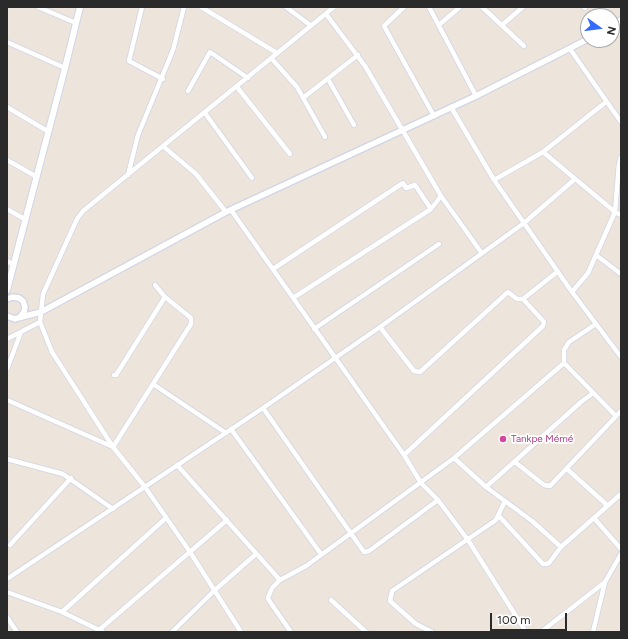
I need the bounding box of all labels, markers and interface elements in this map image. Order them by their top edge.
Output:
north arrow [580,8,620,48]
text: N [604,25,618,36]
place label: Tankpe Mémé [511,433,573,445]
marker: Tankpe Mémé [498,434,508,444]
scale bar [492,605,569,631]
text: 100 m [497,613,531,627]

